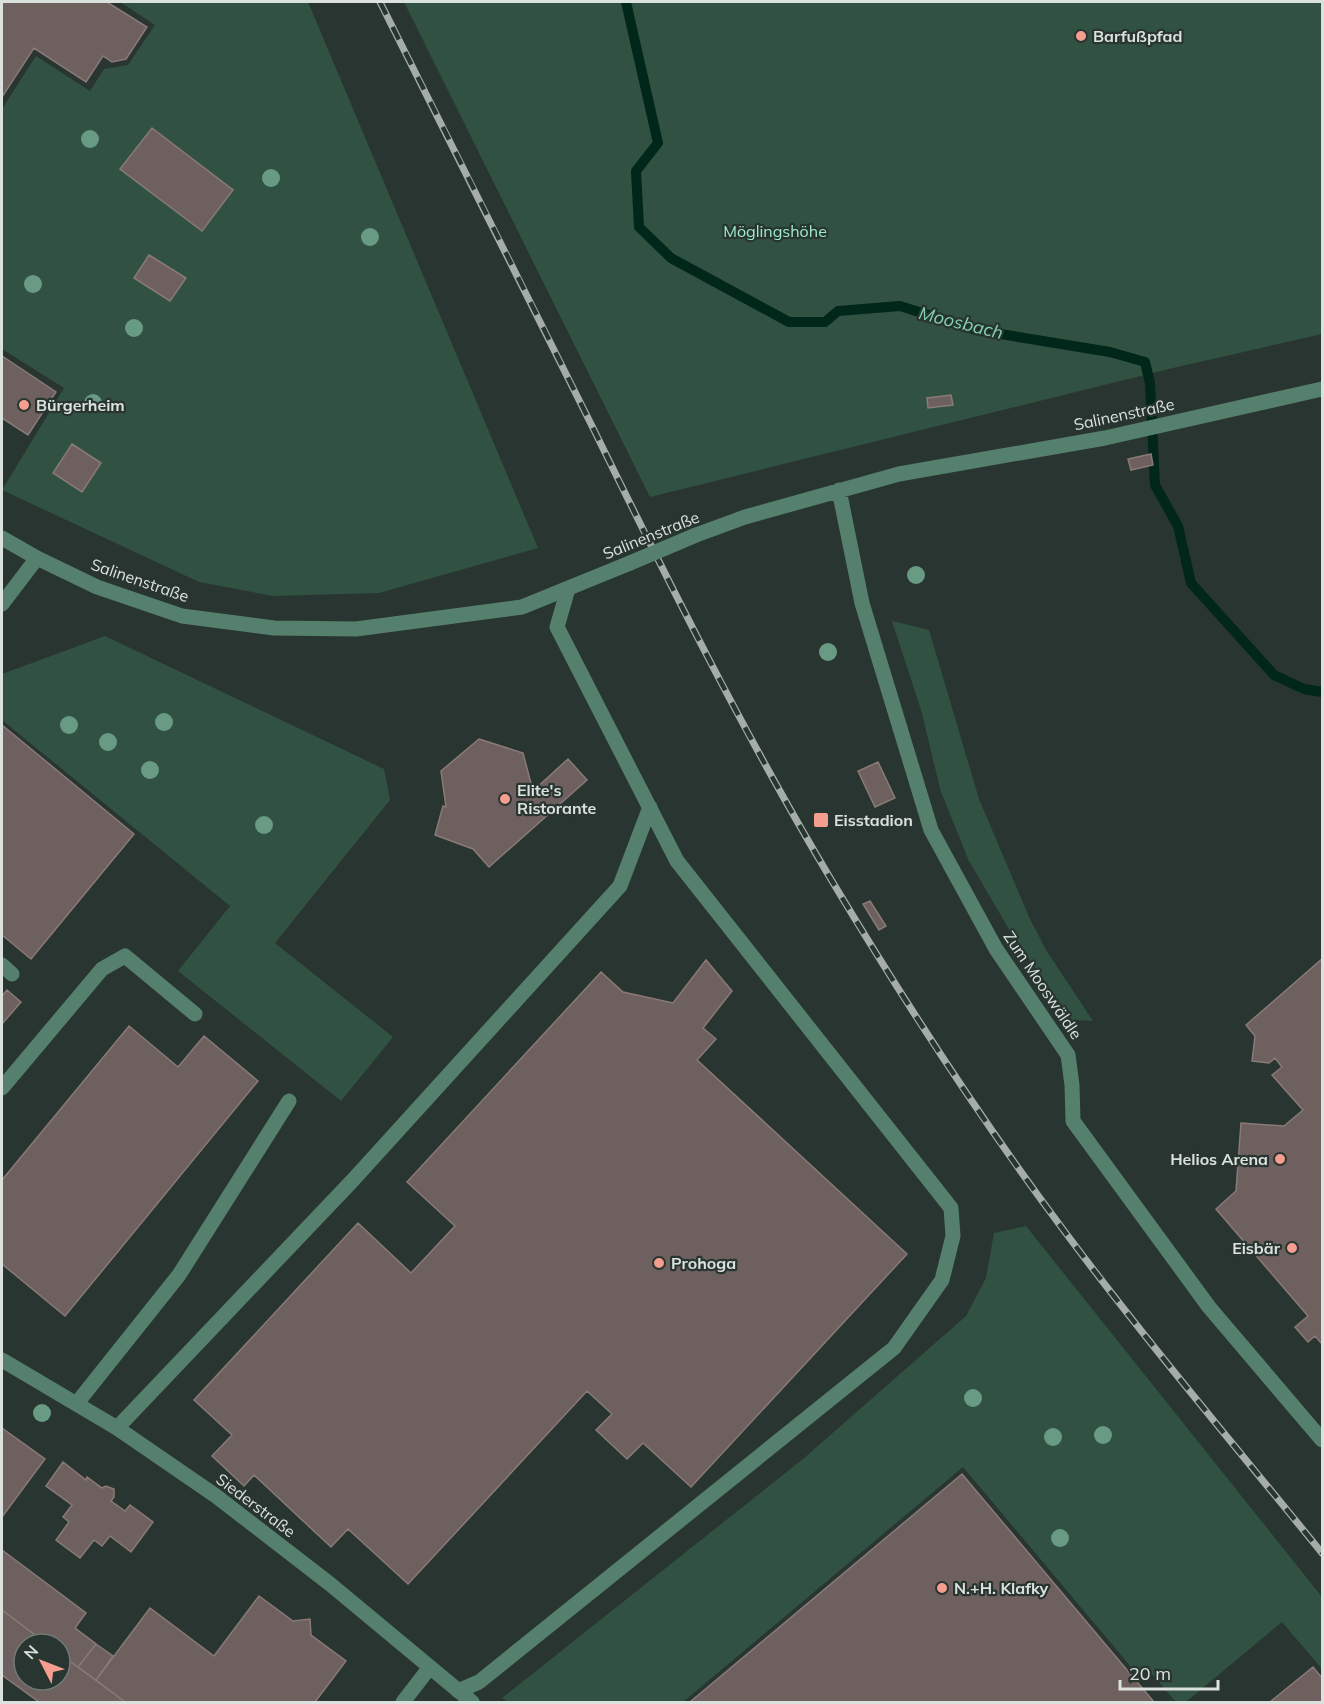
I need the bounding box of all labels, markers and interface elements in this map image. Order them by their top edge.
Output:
place label: Barfußpfad [1093,26,1182,46]
marker: Barfußpfad [1074,29,1088,43]
park label: Möglingshöhe [723,221,827,241]
water label: Moosbach [917,301,1006,344]
street label: Salinenstraße [1072,394,1176,434]
place label: Bürgerheim [36,395,125,415]
marker: Bürgerheim [17,398,31,412]
street label: Salinenstraße [600,507,702,563]
street label: Salinenstraße [88,554,192,606]
place label: Elite's Ristorante [517,780,597,818]
marker: Elite's Ristorante [498,792,512,806]
place label: Eisstadion [834,810,913,830]
marker: Eisstadion [812,811,830,829]
street label: Zum Mooswäldle [999,927,1087,1043]
place label: Helios Arena [1170,1149,1268,1169]
marker: Helios Arena [1273,1152,1287,1166]
place label: Eisbär [1232,1238,1281,1258]
marker: Eisbär [1285,1241,1299,1255]
place label: Prohoga [671,1253,736,1273]
marker: Prohoga [652,1256,666,1270]
street label: Siederstraße [212,1469,300,1541]
place label: N.+H. Klafky [954,1578,1049,1598]
marker: N.+H. Klafky [935,1581,949,1595]
north arrow [12,1632,72,1692]
text: N [19,1641,42,1663]
scale bar [1120,1653,1218,1691]
text: 20 m [1129,1662,1171,1685]

